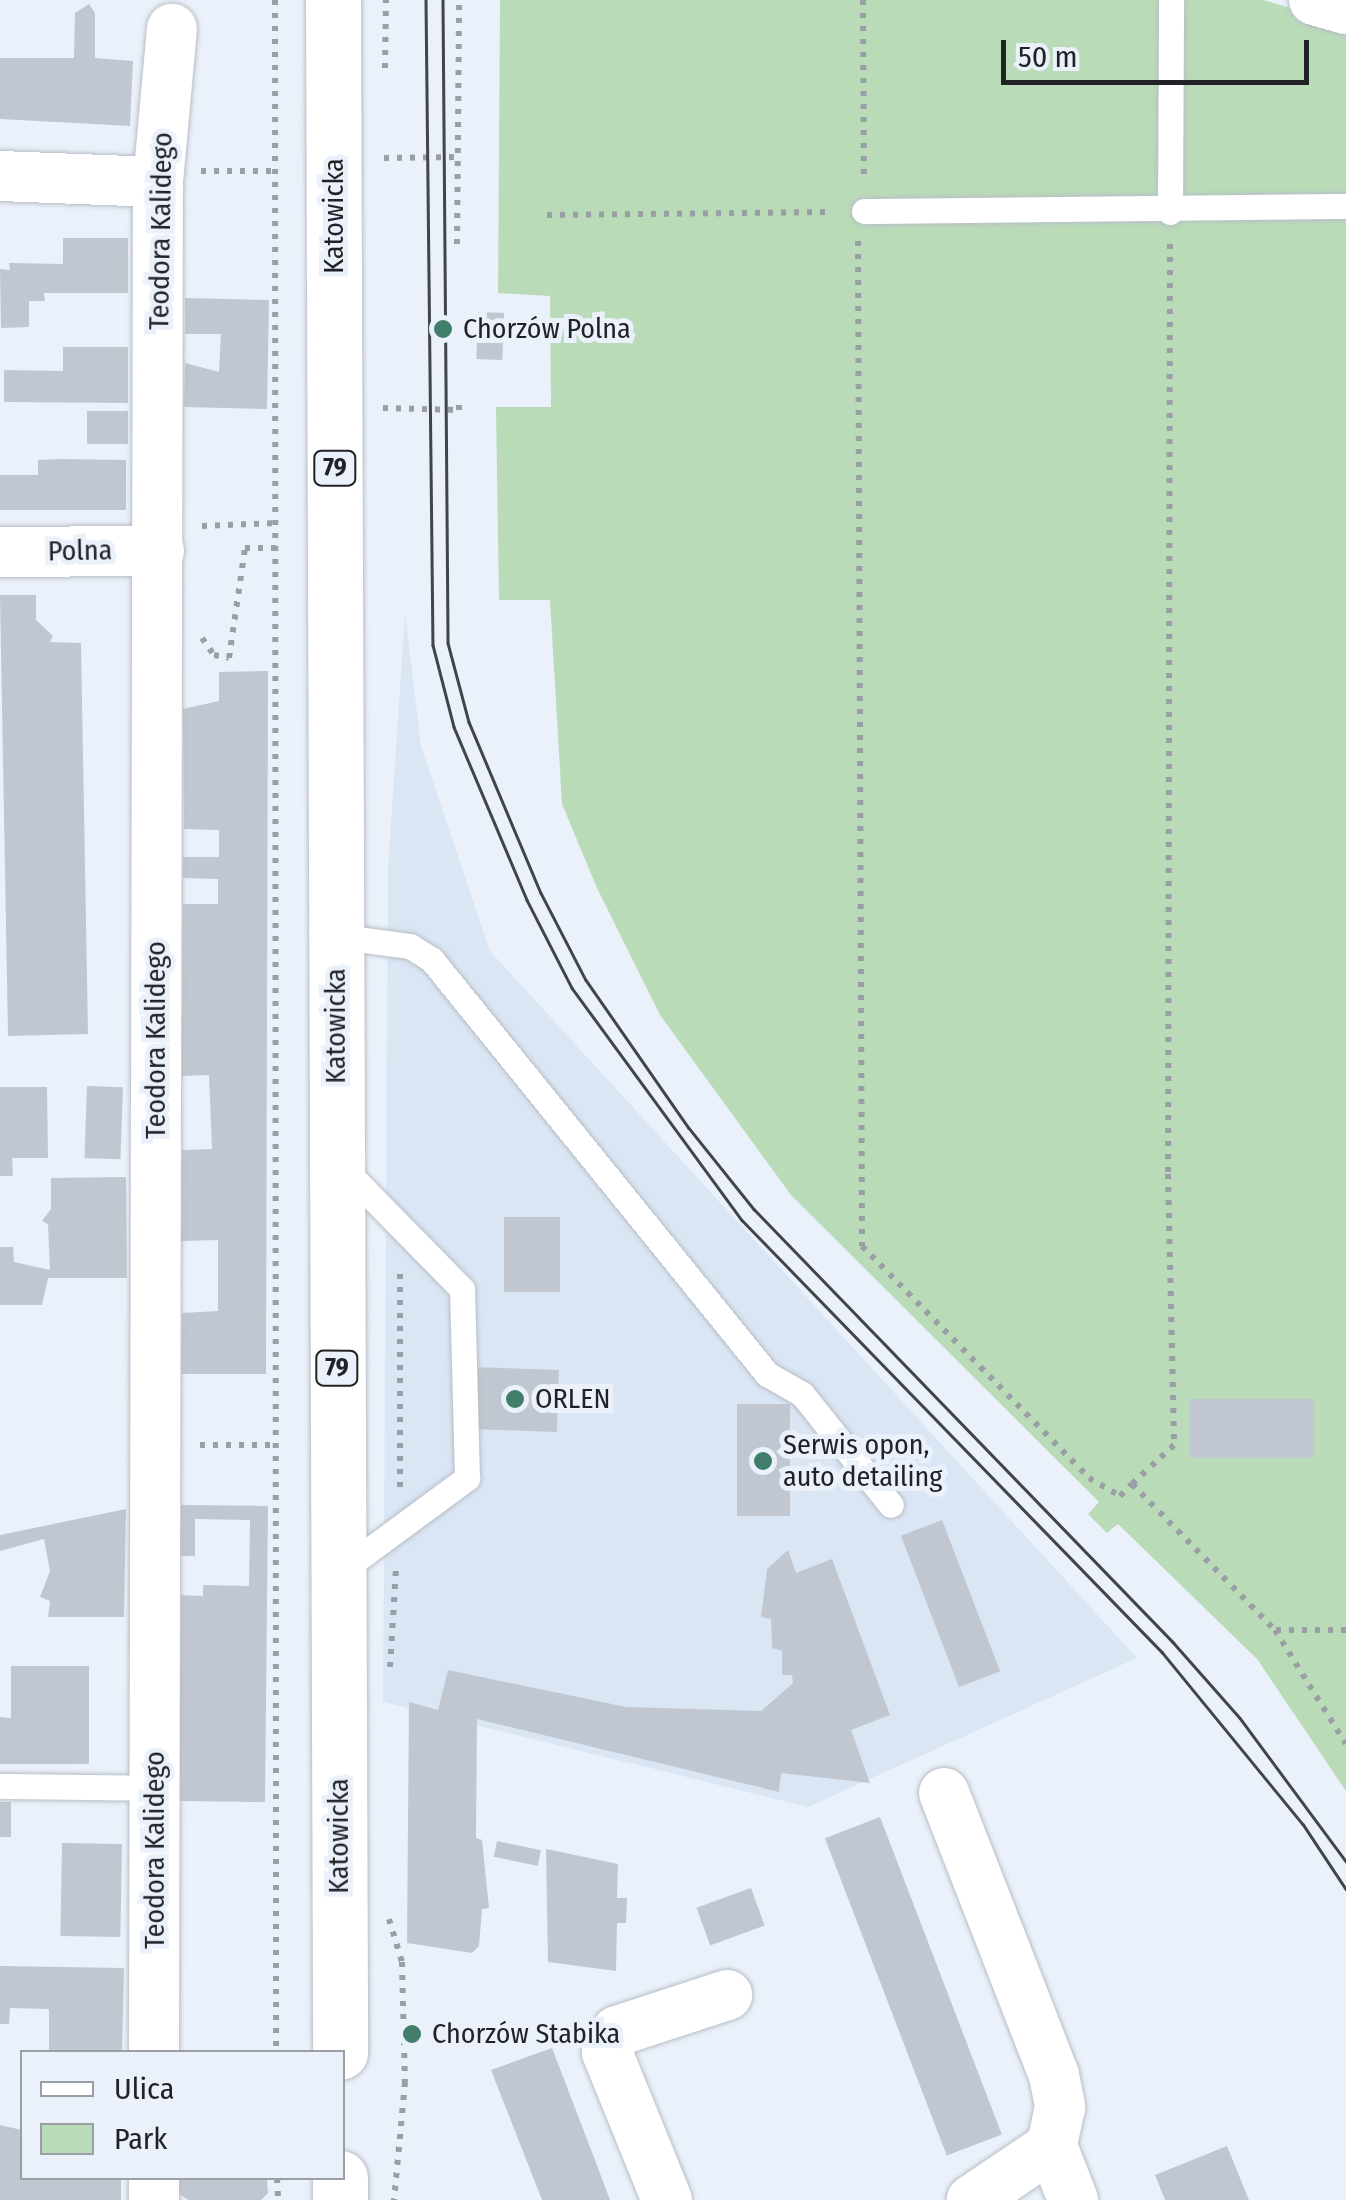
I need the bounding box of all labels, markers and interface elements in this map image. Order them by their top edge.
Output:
scale bar [1006,20,1314,82]
text: 50 m [1018,39,1078,75]
street label: Teodora Kalidego [142,132,180,330]
street label: Katowicka [317,158,351,274]
place label: Chorzów Polna [463,312,631,346]
marker: Chorzów Polna [432,318,454,340]
road number: 79 [312,448,358,488]
street label: Polna [48,534,112,568]
street label: Teodora Kalidego [139,941,173,1139]
street label: Katowicka [319,968,353,1084]
road number: 79 [314,1348,360,1388]
place label: ORLEN [535,1382,610,1416]
marker: ORLEN [504,1388,526,1410]
place label: Serwis opon, auto detailing [783,1428,942,1494]
marker: Serwis opon, auto detailing [752,1450,774,1472]
street label: Teodora Kalidego [138,1751,172,1949]
street label: Katowicka [322,1778,356,1894]
place label: Chorzów Stabika [432,2017,620,2051]
marker: Chorzów Stabika [401,2023,423,2045]
legend [20,2050,345,2180]
text: Ulica [114,2071,174,2107]
text: Park [114,2121,167,2157]

